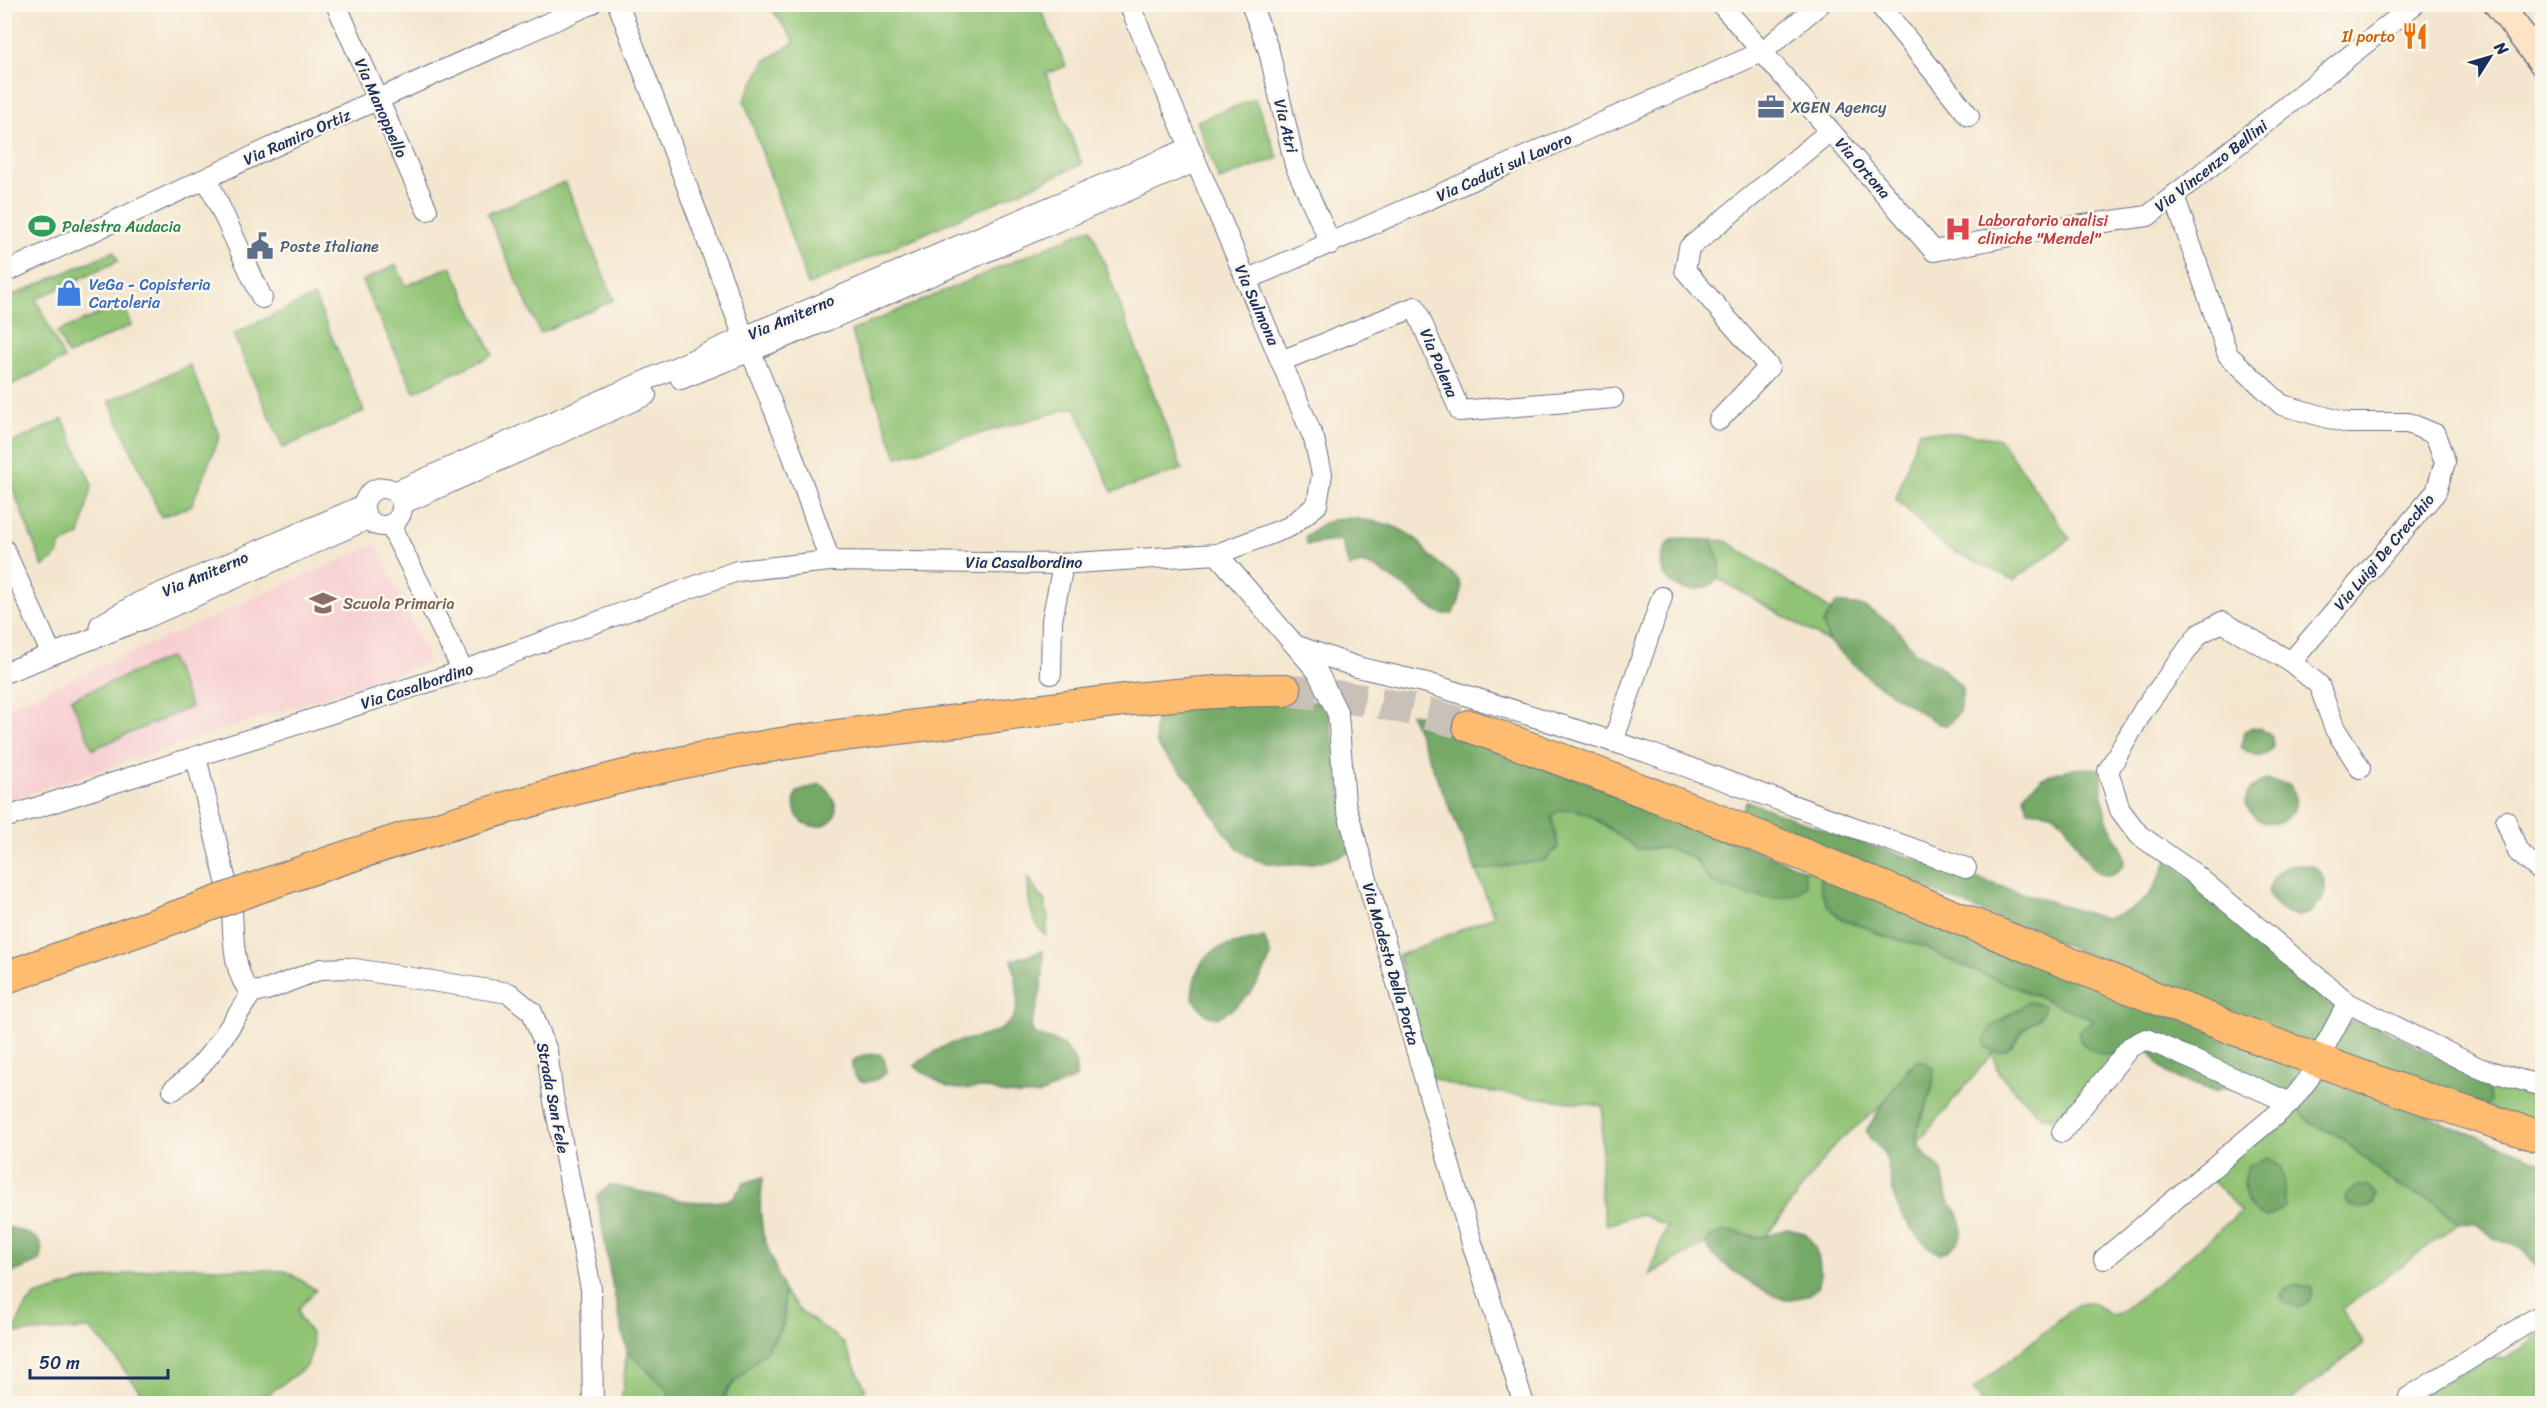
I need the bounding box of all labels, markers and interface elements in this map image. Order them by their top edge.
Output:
restaurant icon: Il porto [2400,21,2430,51]
place label: Il porto [2341,22,2395,51]
north arrow [2460,27,2520,87]
text: N [2486,34,2517,62]
street label: Via Manoppello [346,53,416,163]
office icon: XGEN Agency [1756,92,1786,122]
place label: XGEN Agency [1790,93,1887,122]
street label: Via Atri [1265,96,1307,157]
street label: Via Ramiro Ortiz [238,100,356,174]
street label: Via Vincenzo Bellini [2148,112,2275,220]
street label: Via Caduti sul Lavoro [1431,124,1577,210]
street label: Via Ortona [1828,130,1898,206]
place label: Laboratorio analisi cliniche "Mendel" [1978,206,2109,253]
sports icon: Palestra Audacia [27,211,57,241]
place label: Palestra Audacia [62,212,181,241]
hospital icon: Laboratorio analisi cliniche "Mendel" [1943,214,1973,244]
public building icon: Poste Italiane [245,231,275,261]
place label: Poste Italiane [280,232,379,261]
street label: Via Sulmona [1226,260,1288,351]
place label: VeGa - Copisteria Cartoleria [89,270,211,317]
shop icon: VeGa - Copisteria Cartoleria [54,278,84,308]
street label: Via Amiterno [743,286,839,348]
street label: Via Palena [1411,324,1467,403]
street label: Via Luigi De Crecchio [2326,487,2442,617]
street label: Via Amiterno [157,543,253,605]
street label: Via Casalbordino [966,548,1082,577]
school or university icon: Scuola Primaria [308,588,338,618]
place label: Scuola Primaria [343,589,455,618]
street label: Via Casalbordino [357,654,477,718]
street label: Via Modesto Della Porta [1354,879,1428,1049]
street label: Strada San Fele [528,1040,578,1156]
scale bar [30,1342,168,1380]
text: 50 m [39,1347,80,1379]

